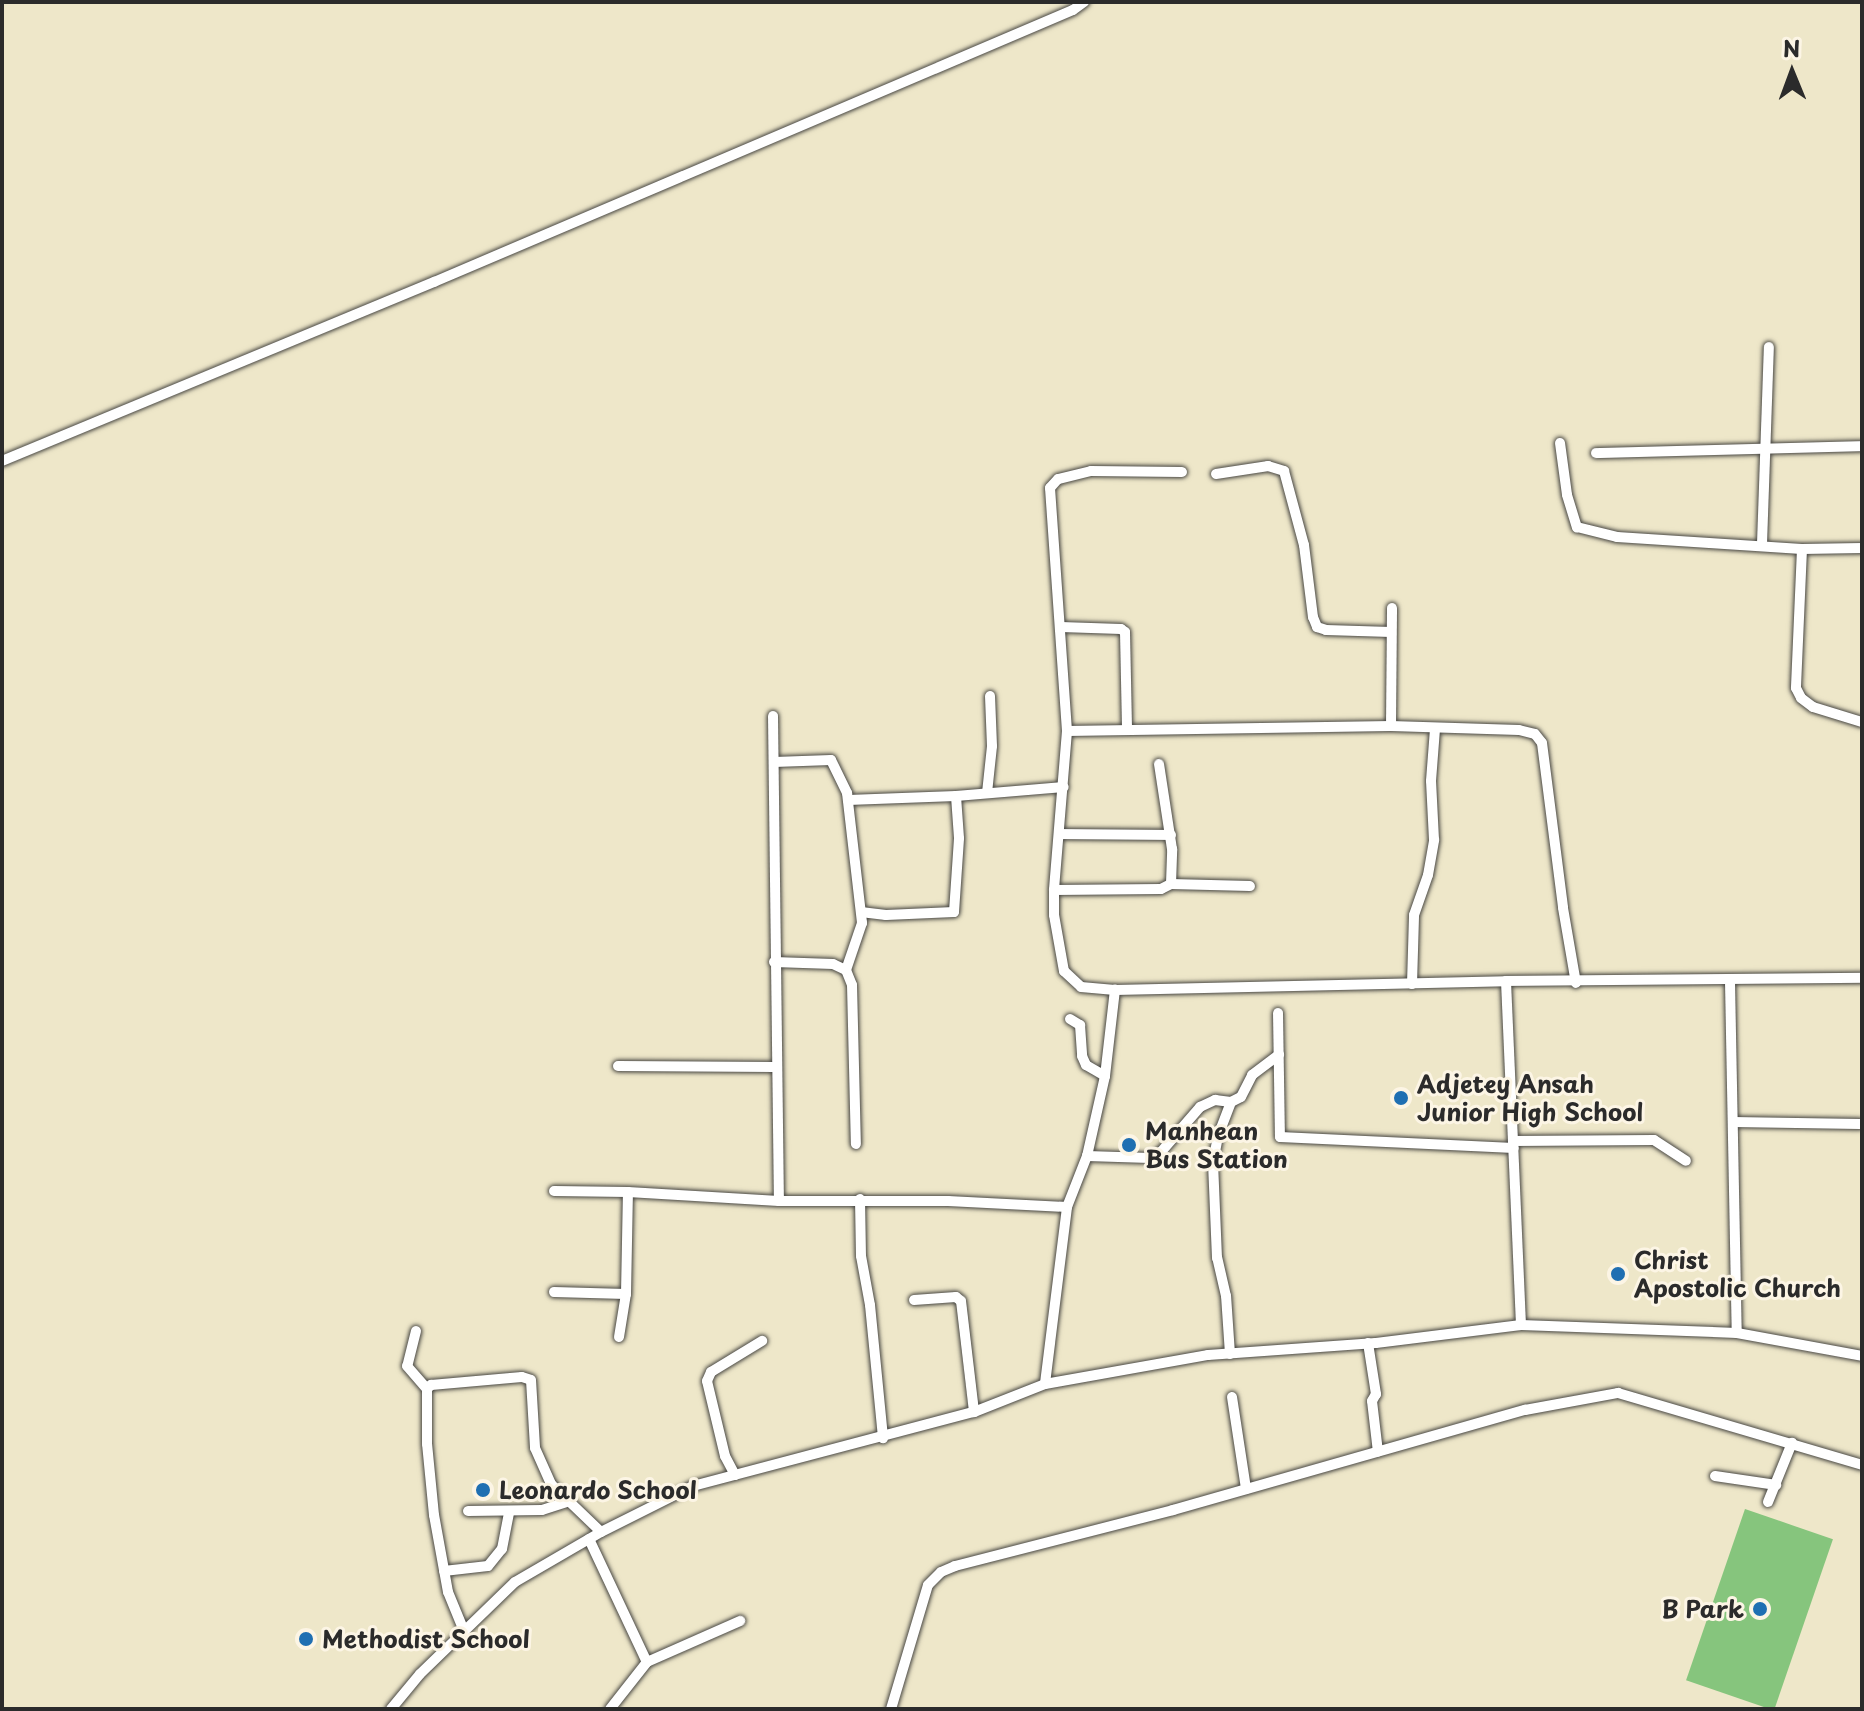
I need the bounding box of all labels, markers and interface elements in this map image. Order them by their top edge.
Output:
text: N [1783,31,1801,64]
north arrow [1752,32,1832,112]
place label: Adjetey Ansah Junior High School [1417,1070,1646,1126]
marker: Adjetey Ansah Junior High School [1392,1089,1410,1107]
place label: Manhean Bus Station [1145,1117,1286,1173]
marker: Manhean Bus Station [1120,1136,1138,1154]
place label: Christ Apostolic Church [1634,1246,1842,1302]
marker: Christ Apostolic Church [1609,1265,1627,1283]
place label: Leonardo School [499,1476,698,1504]
marker: Leonardo School [474,1481,492,1499]
place label: B Park [1661,1595,1744,1623]
marker: B Park [1751,1600,1769,1618]
place label: Methodist School [322,1625,531,1653]
marker: Methodist School [297,1630,315,1648]

